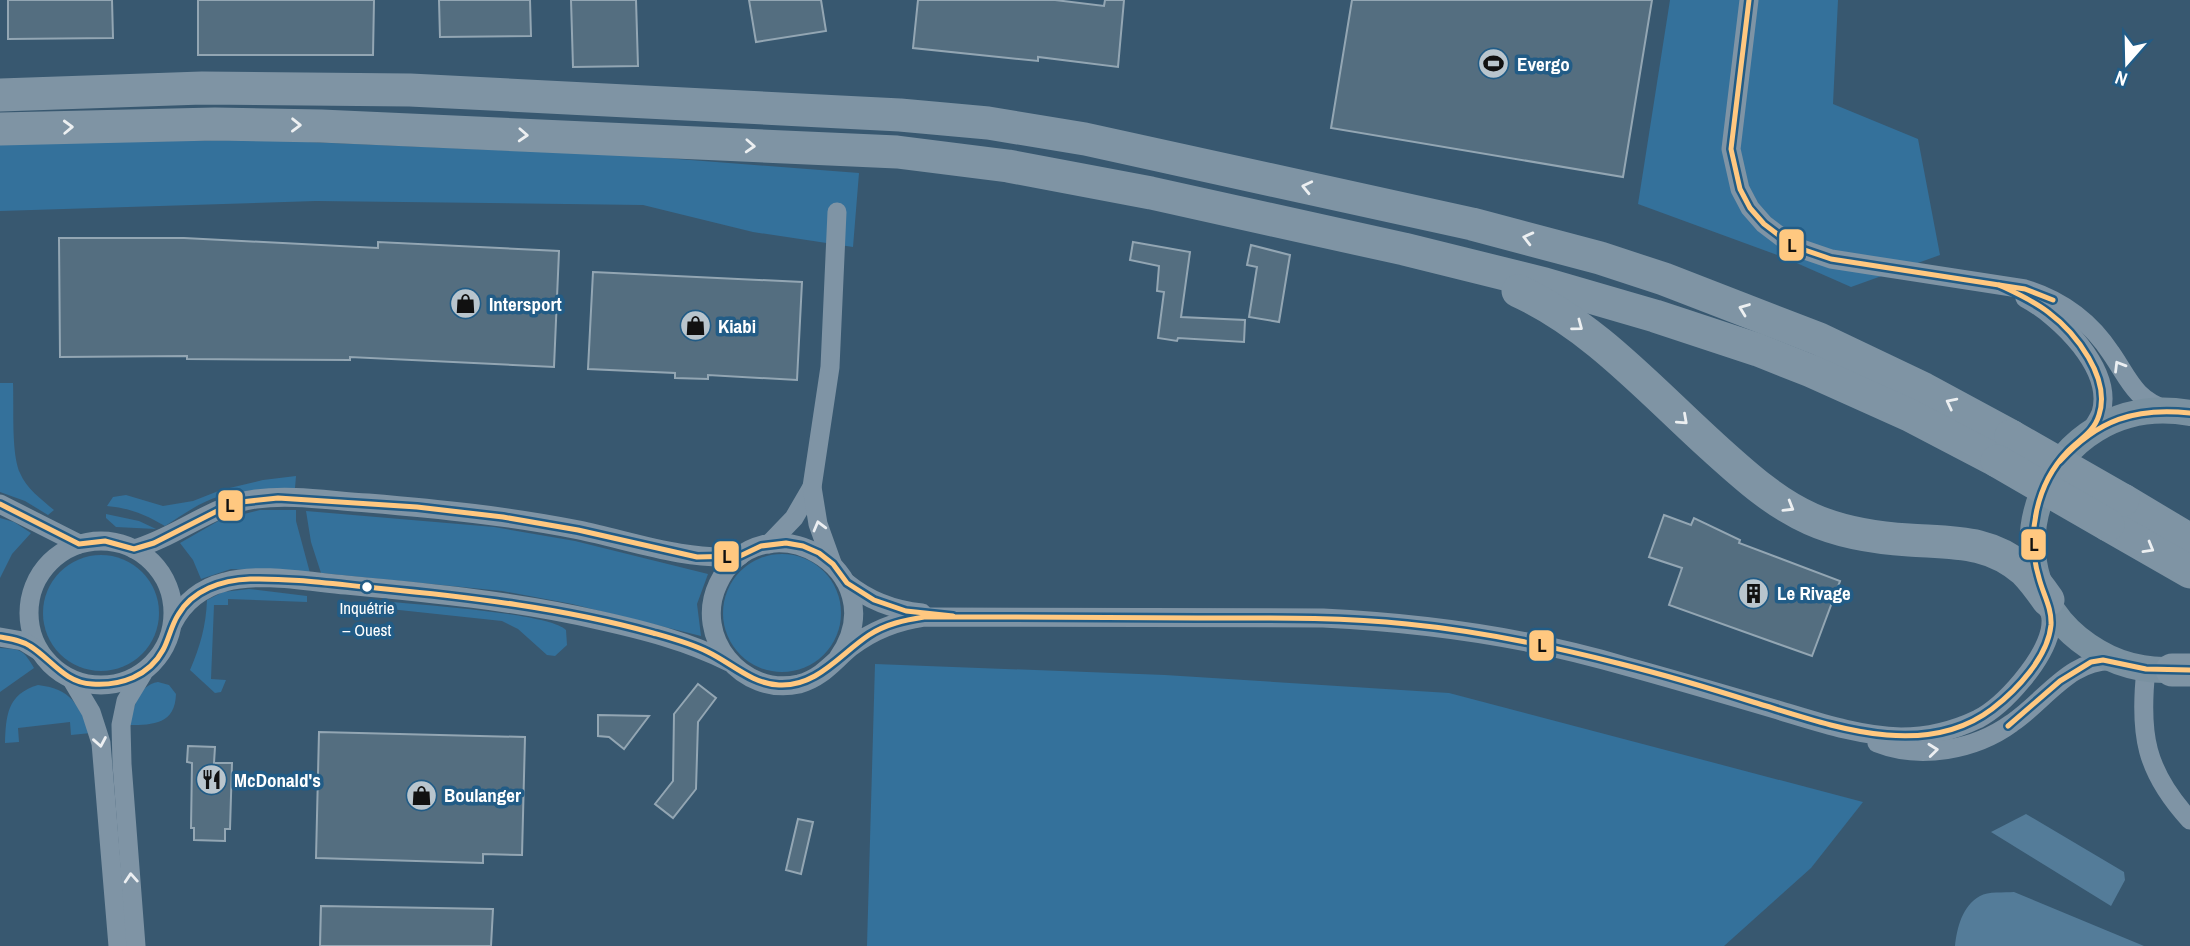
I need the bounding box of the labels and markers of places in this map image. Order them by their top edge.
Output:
sports icon: Evergo [1477,47,1511,81]
place label: Evergo [1517,51,1570,77]
shop icon: Intersport [449,287,483,321]
place label: Intersport [489,291,562,317]
shop icon: Kiabi [678,309,712,343]
place label: Kiabi [718,313,756,339]
building icon: Le Rivage [1737,576,1771,610]
marker: Inquétrie – Ouest [360,580,374,594]
place label: Le Rivage [1777,580,1851,606]
place label: Inquétrie – Ouest [339,596,395,641]
restaurant icon: McDonald's [194,763,228,797]
place label: McDonald's [234,767,321,793]
shop icon: Boulanger [404,778,438,812]
place label: Boulanger [444,782,521,808]

